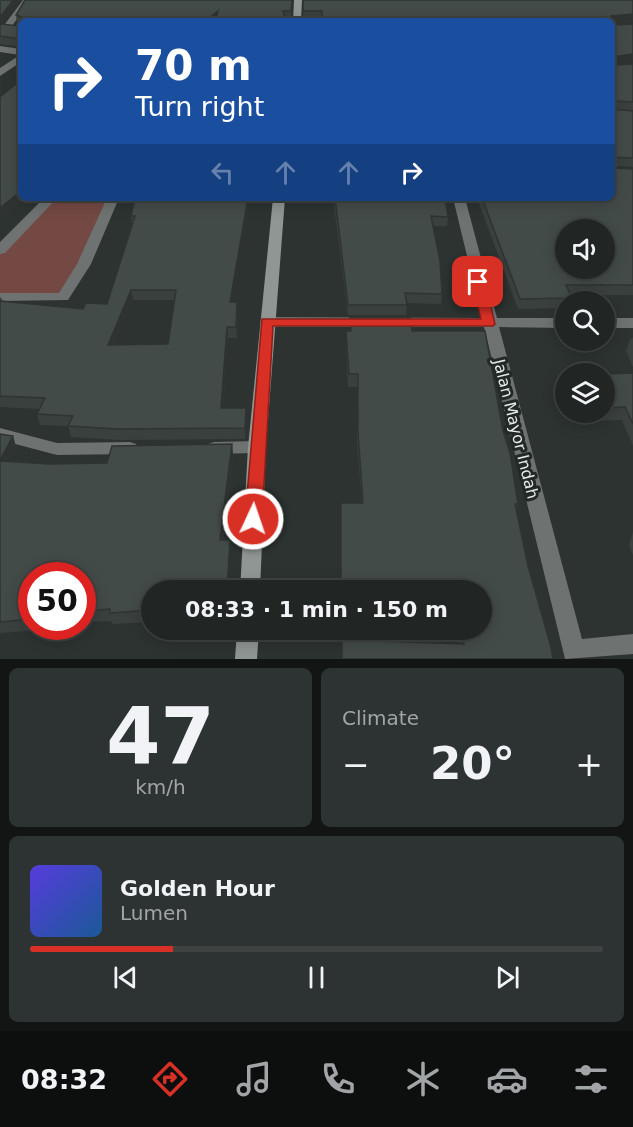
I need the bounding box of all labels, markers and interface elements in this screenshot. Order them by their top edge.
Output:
text: 70 m [135,41,252,90]
icon: right [36,42,114,120]
text: Turn right [135,91,264,122]
icon: left [206,156,239,189]
icon: ahead [269,156,302,189]
icon: ahead [332,156,365,189]
icon: right [395,156,428,189]
map controls [555,219,615,423]
button: sound [555,219,615,279]
pin [452,256,503,307]
icon: arrive [461,265,494,298]
button: search [555,291,615,351]
street label: Jalan Mayor Indah [489,356,543,501]
button: layers [555,363,615,423]
position arrow [221,487,285,551]
speed limit sign: 50 [18,562,96,640]
text: 08:33 · 1 min · 150 m [185,597,448,622]
text: 47 [106,691,215,781]
text: Climate [342,706,419,730]
text: 20° [430,737,515,790]
text: − [342,745,370,784]
text: + [575,745,603,784]
text: km/h [135,775,186,799]
text: Golden Hour [120,876,275,901]
text: Lumen [120,901,188,925]
icon: previous [109,961,142,994]
icon: pause [300,961,333,994]
icon: next [491,961,524,994]
icon: directions [149,1058,191,1100]
icon: music [233,1058,275,1100]
icon: phone [317,1058,359,1100]
icon: climate [402,1058,444,1100]
icon: car [486,1058,528,1100]
icon: filters [570,1058,612,1100]
text: 08:32 [21,1064,107,1095]

